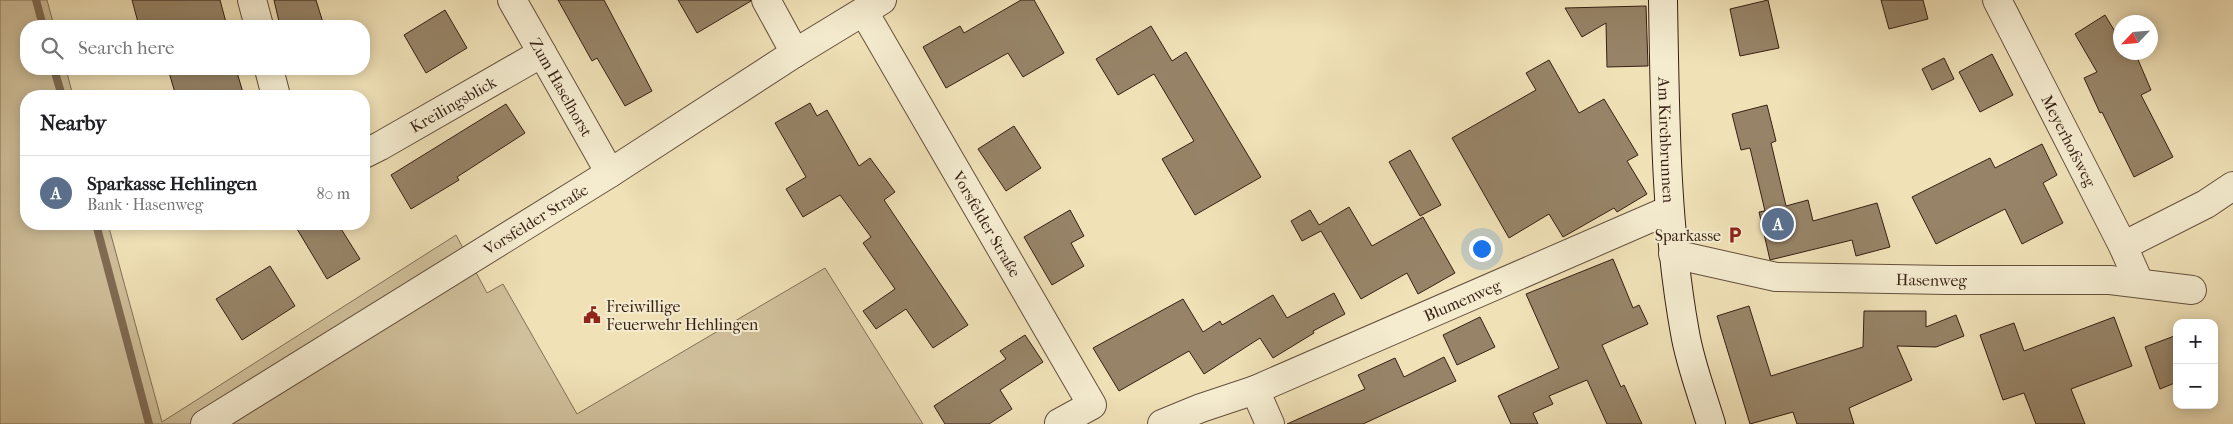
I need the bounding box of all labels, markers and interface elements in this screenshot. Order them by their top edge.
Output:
north arrow [2113,15,2158,60]
search box [20,20,370,75]
icon: search [38,34,66,62]
street label: Zum Haselhorst [525,35,596,140]
text: Search here [78,37,174,59]
street label: Kreilingsblick [407,72,500,137]
street label: Am Kirchbrunnen [1654,76,1678,204]
street label: Meyerhofsweg [2037,92,2100,191]
text: Nearby [40,111,106,135]
street label: Vorsfelder Straße [948,167,1025,281]
text: Sparkasse Hehlingen [87,173,257,195]
street label: Vorsfelder Straße [479,180,592,260]
text: A [51,184,61,203]
text: 80 m [316,184,350,203]
text: Bank · Hasenweg [87,195,203,214]
pin: A [1762,205,1794,243]
parking icon: Sparkasse [1725,225,1745,245]
place label: Sparkasse [1655,226,1721,245]
your location [1469,236,1495,262]
street label: Hasenweg [1896,270,1967,290]
street label: Blumenweg [1421,275,1504,325]
place label: Freiwillige Feuerwehr Hehlingen [606,297,759,334]
public building icon: Freiwillige Feuerwehr Hehlingen [582,305,602,325]
map controls [2173,319,2218,409]
button: + [2173,319,2218,364]
button: − [2173,364,2218,409]

